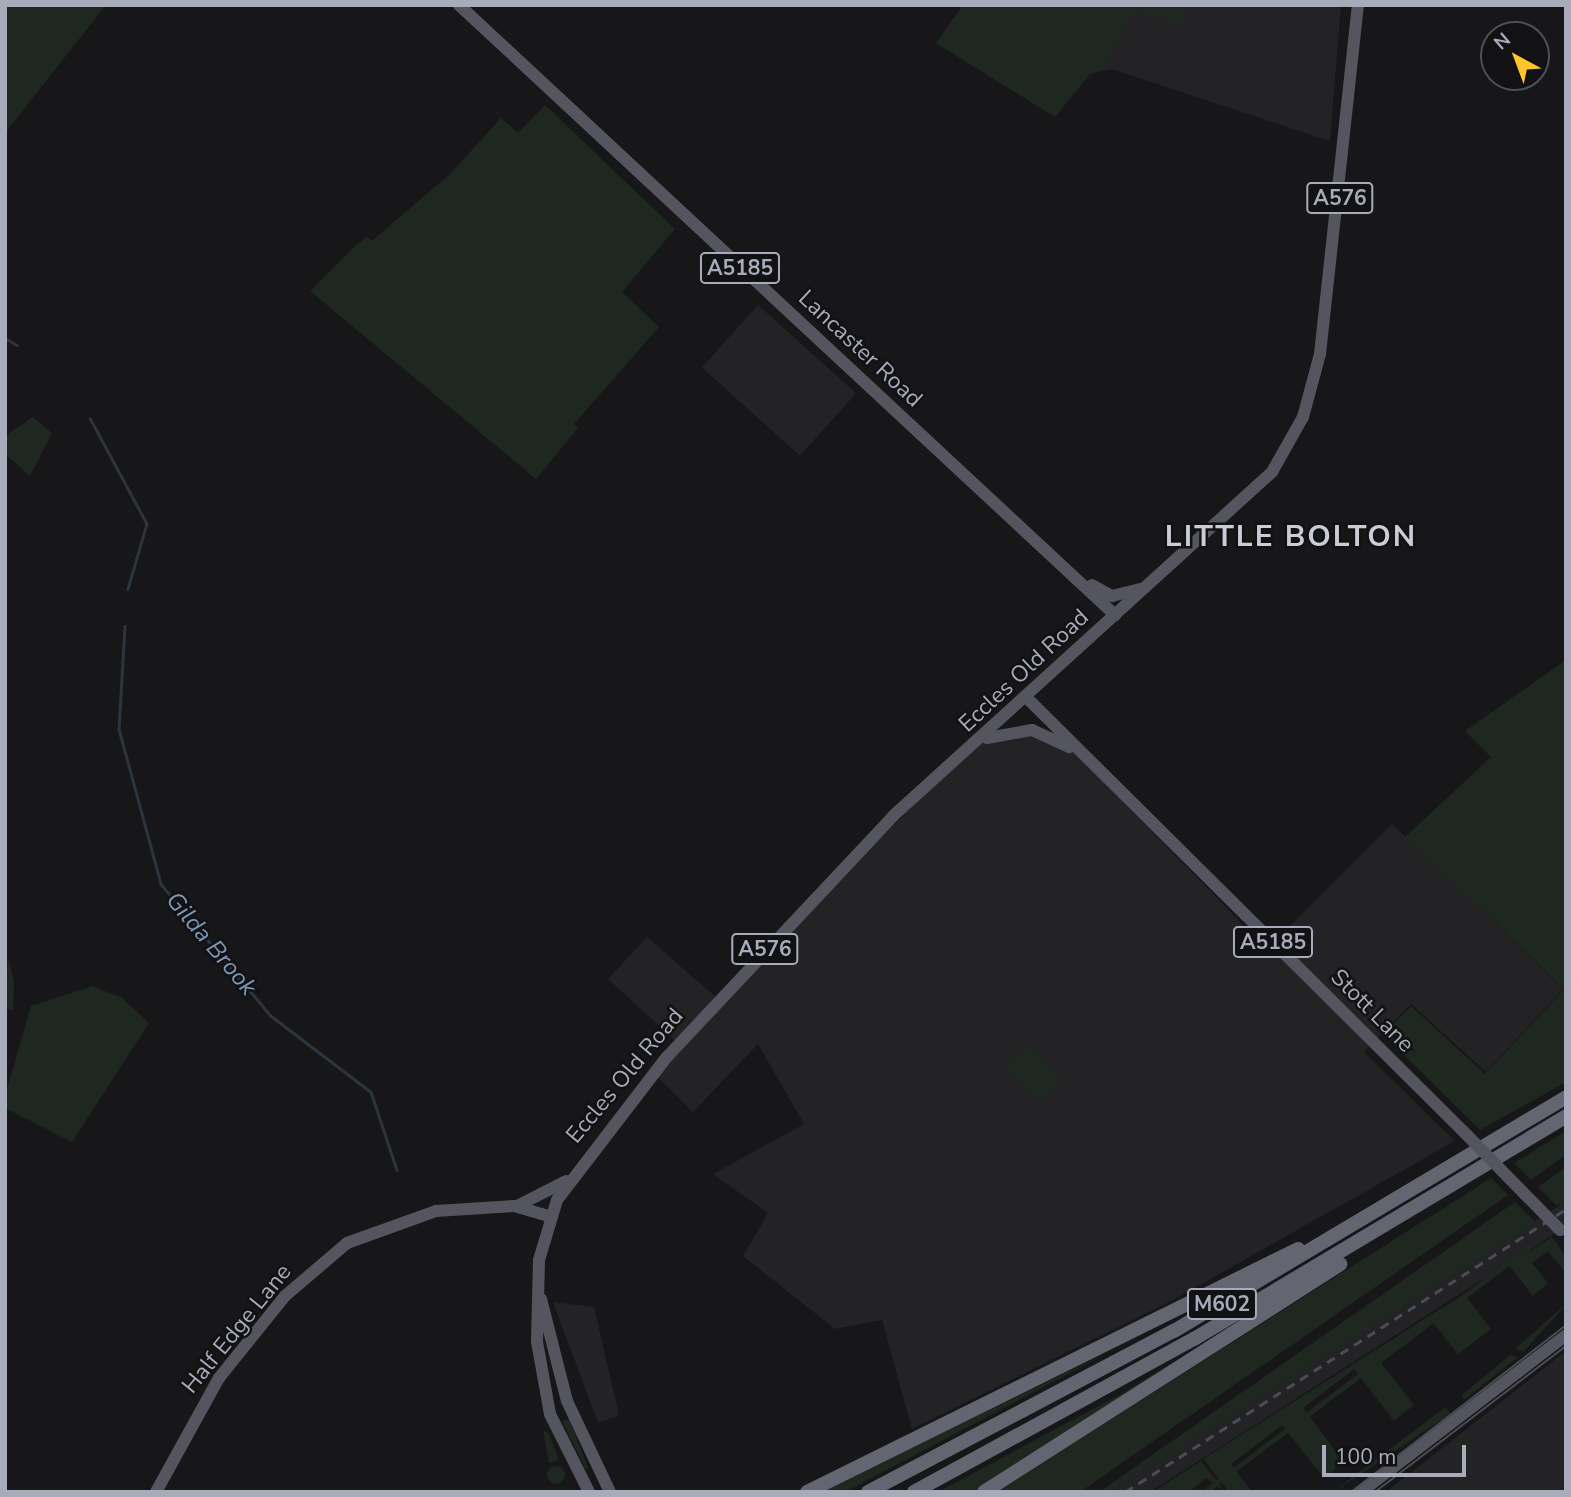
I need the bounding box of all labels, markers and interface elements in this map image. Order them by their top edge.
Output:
north arrow [1480,21,1550,91]
text: N [1489,27,1516,56]
road number: A576 [1305,180,1375,216]
road number: A5185 [700,250,780,286]
street label: Lancaster Road [792,285,928,413]
district label: LITTLE BOLTON [1166,519,1416,555]
street label: Eccles Old Road [953,604,1095,738]
water label: Gilda Brook [159,886,263,1002]
road number: A5185 [1233,925,1313,960]
road number: A576 [730,932,800,967]
street label: Stott Lane [1325,964,1419,1058]
street label: Eccles Old Road [561,1003,689,1149]
street label: Half Edge Lane [176,1259,298,1399]
road number: M602 [1185,1286,1259,1322]
scale bar [1326,1430,1470,1474]
text: 100 m [1335,1443,1396,1471]

